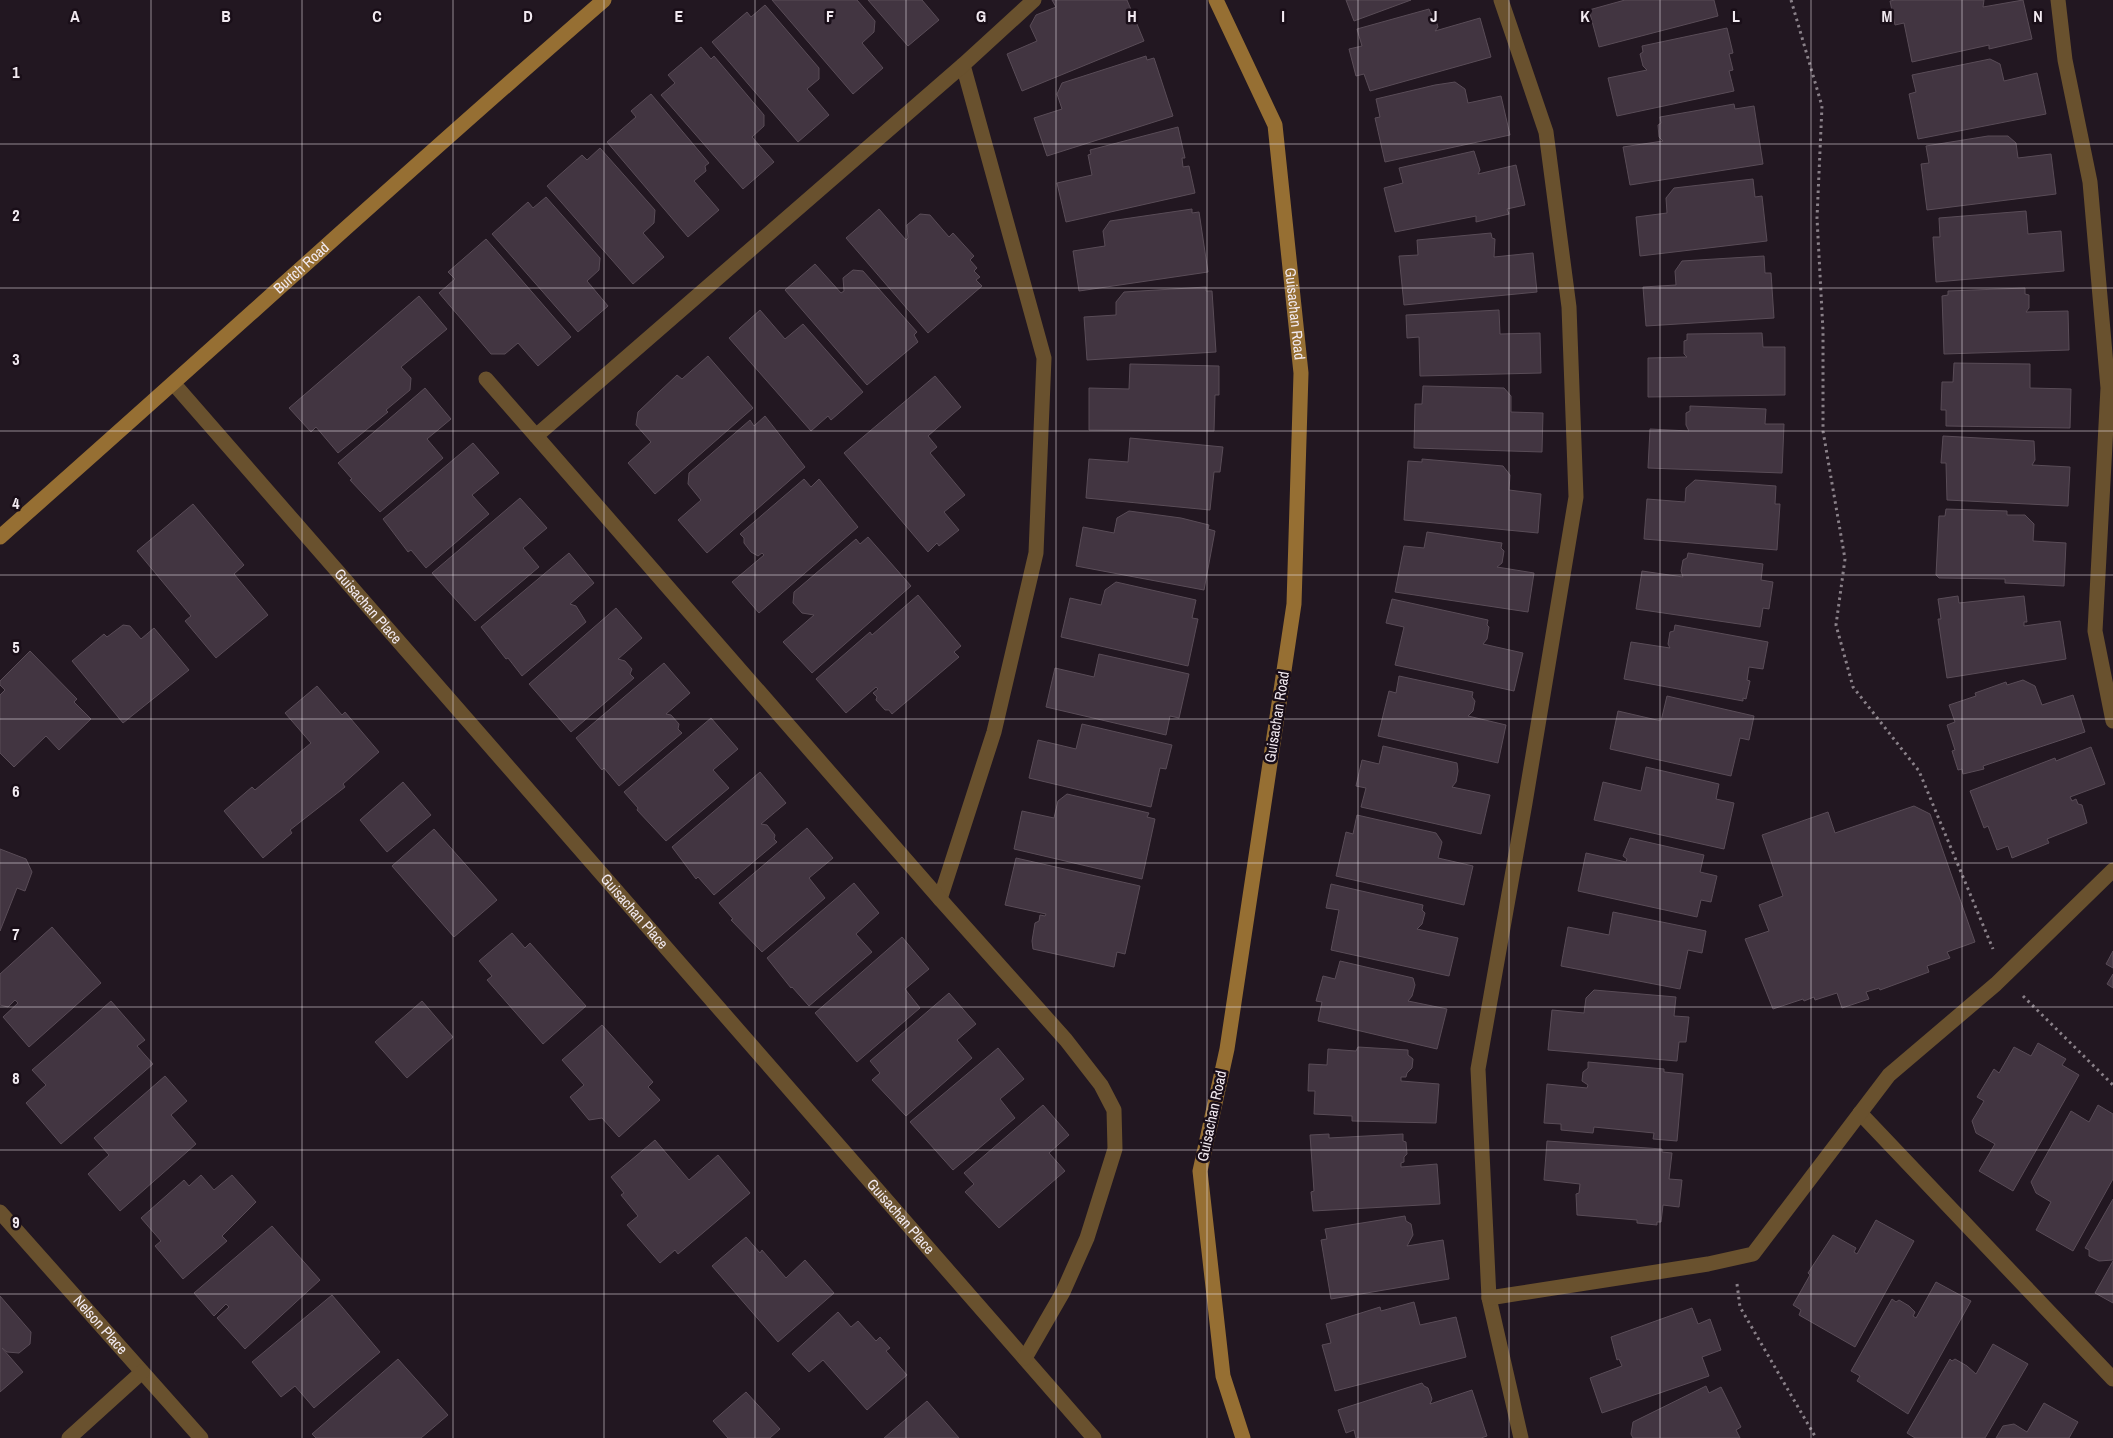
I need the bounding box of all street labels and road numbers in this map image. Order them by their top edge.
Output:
street label: Burtch Road [269,237,334,298]
street label: Guisachan Road [1280,267,1311,361]
street label: Guisachan Place [330,564,407,648]
street label: Guisachan Road [1259,670,1294,764]
street label: Guisachan Place [596,869,674,953]
street label: Guisachan Road [1192,1069,1231,1163]
street label: Guisachan Place [862,1174,940,1258]
street label: Nelson Place [69,1290,133,1359]

